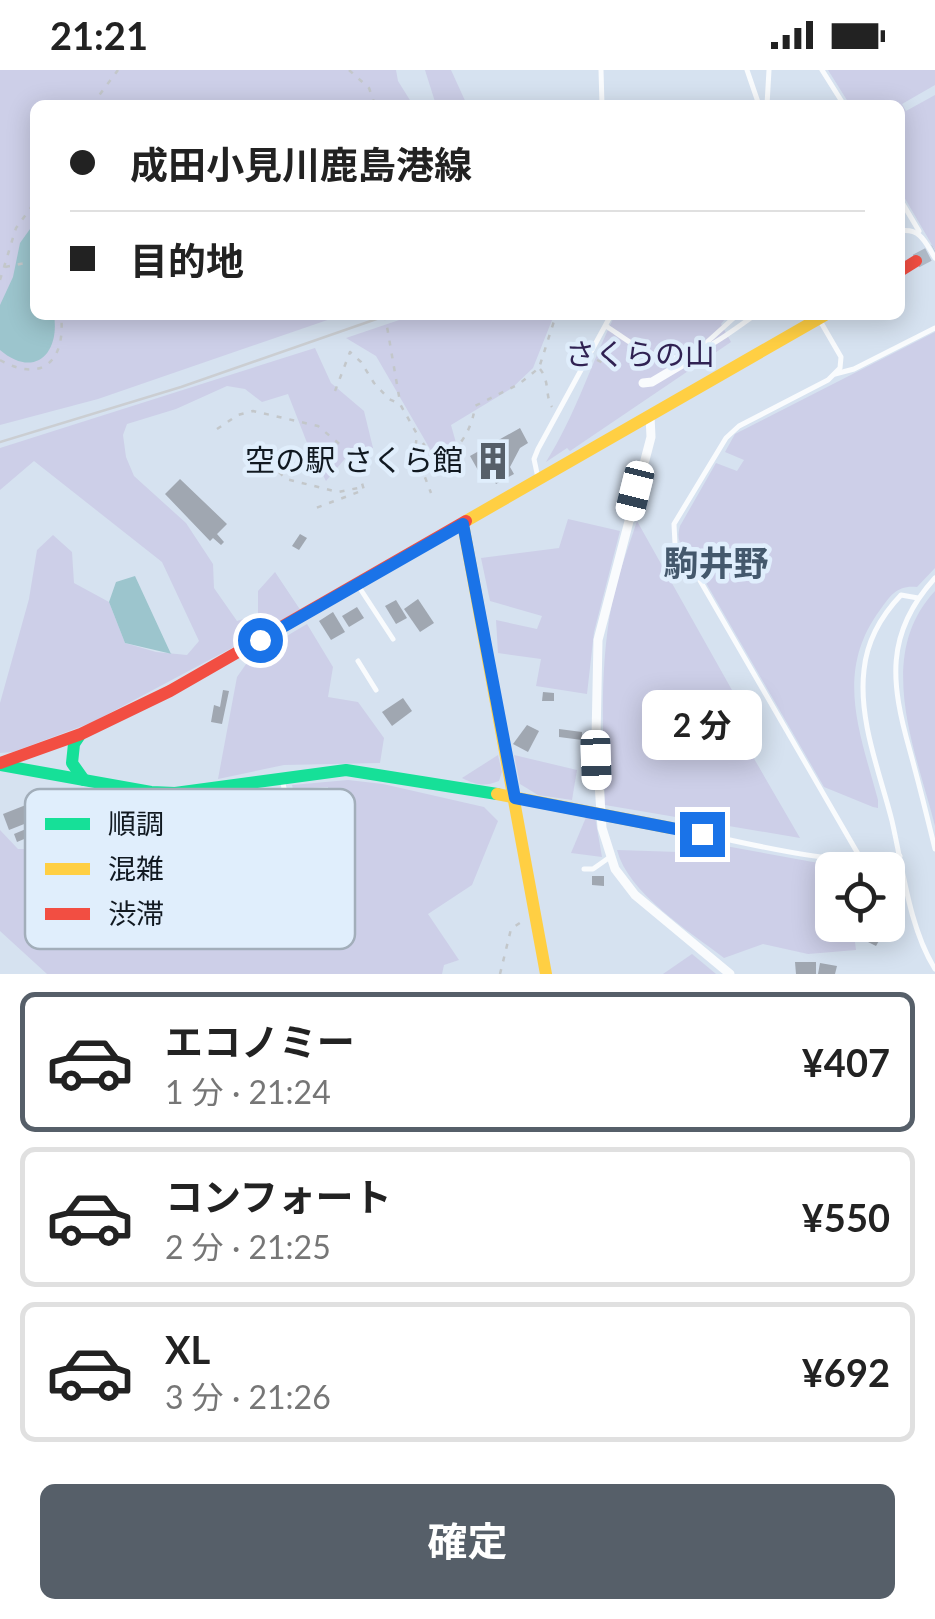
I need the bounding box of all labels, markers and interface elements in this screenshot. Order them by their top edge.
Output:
text: 21:21 [50,12,148,58]
text: 成田小見川鹿島港線 [130,141,472,187]
text: 目的地 [130,237,244,283]
park label: さくらの山 [565,335,715,371]
building icon: 空の駅 さくら館 [472,440,514,482]
place label: 空の駅 さくら館 [245,441,463,477]
car [613,458,657,524]
district label: 駒井野 [663,541,769,583]
route start [238,618,283,663]
callout: 2 分 [642,689,762,759]
text: 2 分 [673,705,731,744]
car [580,729,612,791]
legend [25,789,355,949]
text: 順調 [108,806,164,840]
route end [680,812,725,857]
text: 混雑 [108,851,164,885]
map controls [815,852,905,942]
button: locate [815,852,905,942]
text: 渋滞 [108,896,164,930]
icon: car [45,1017,135,1107]
text: エコノミー [165,1018,355,1064]
text: ¥407 [802,1039,890,1085]
text: 1 分 · 21:24 [165,1072,331,1111]
icon: car [45,1172,135,1262]
text: コンフォート [165,1173,392,1219]
text: ¥550 [802,1194,890,1240]
text: 2 分 · 21:25 [165,1227,331,1266]
text: XL [165,1326,210,1372]
icon: car [45,1327,135,1417]
text: ¥692 [802,1349,890,1395]
text: 3 分 · 21:26 [165,1377,331,1416]
button: 確定 [40,1484,895,1599]

